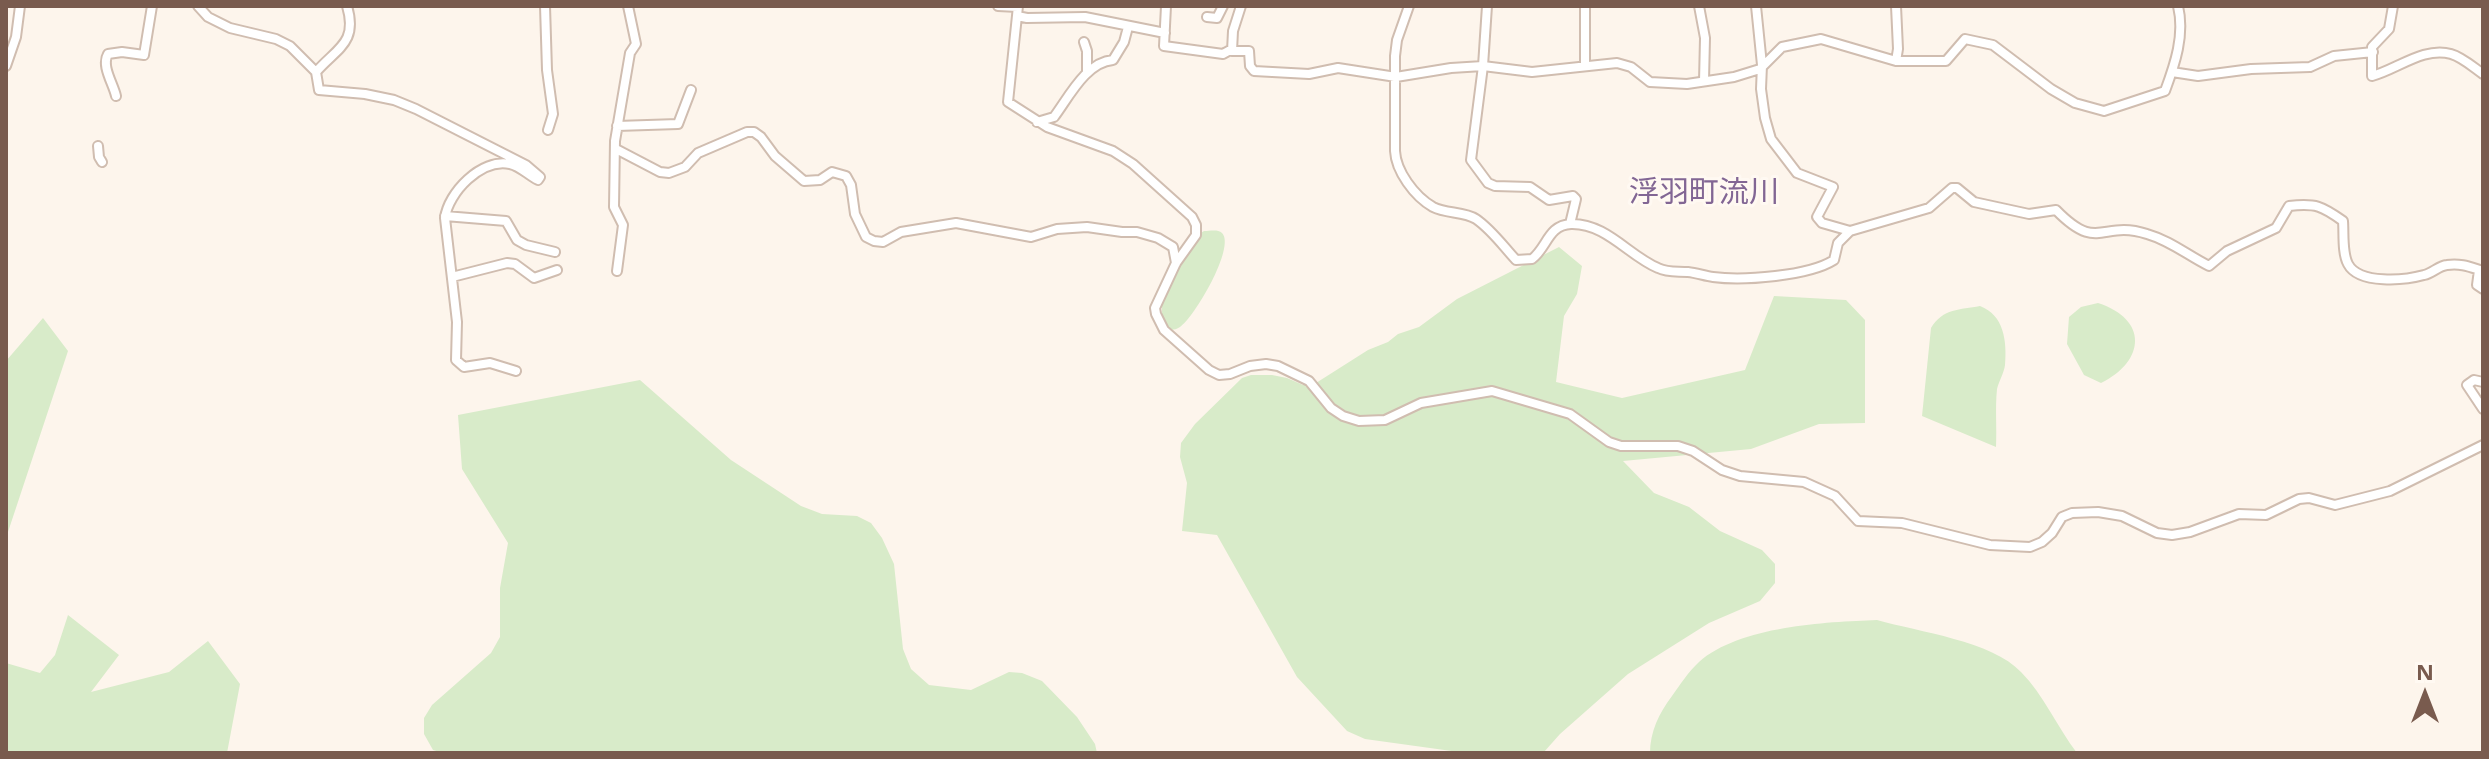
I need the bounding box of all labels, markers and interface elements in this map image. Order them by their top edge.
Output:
district label: 浮羽町流川 [1629,175,1779,211]
north arrow [2385,655,2465,735]
text: N [2416,656,2434,686]

